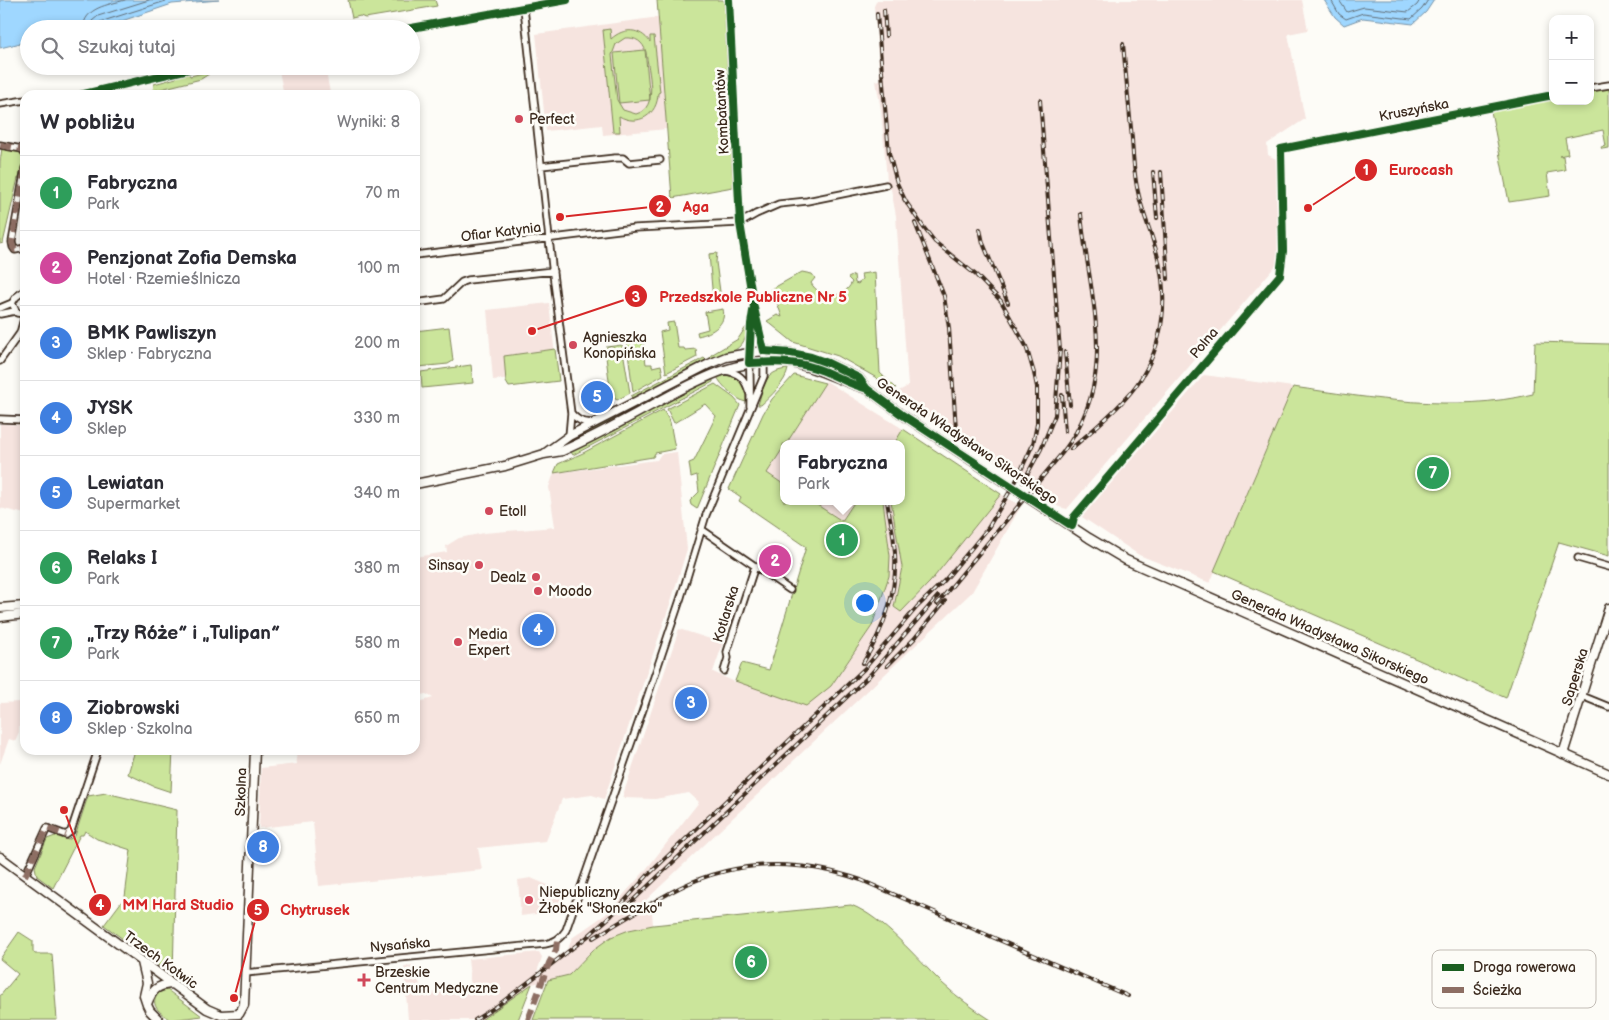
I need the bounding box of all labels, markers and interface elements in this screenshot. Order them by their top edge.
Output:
map controls [1549,15,1594,105]
button: + [1549,15,1594,60]
search box [20,20,420,75]
icon: search [38,34,66,62]
text: Szukaj tutaj [78,36,175,59]
button: − [1549,60,1594,105]
street label: Kombatantów [711,68,733,155]
street label: Kruszyńska [1378,95,1450,125]
text: W pobliżu [40,110,135,135]
place label: Perfect [529,111,575,128]
text: Wyniki: 8 [337,113,400,132]
marker: Perfect [513,113,525,125]
callout: Eurocash [1354,155,1463,185]
text: 1 [1363,161,1369,180]
text: Eurocash [1389,161,1453,180]
text: Fabryczna [87,172,178,195]
text: 1 [53,184,59,203]
text: 70 m [365,184,400,203]
callout: Aga [648,191,719,221]
text: Park [87,195,119,214]
text: 2 [656,198,665,217]
text: Aga [682,198,709,217]
street label: Ofiar Katynia [460,219,542,245]
text: Penzjonat Zofia Demska [87,247,297,270]
text: 2 [51,259,61,278]
text: 100 m [357,259,400,278]
text: Hotel · Rzemieślnicza [87,270,241,289]
callout: Przedszkole Publiczne Nr 5 [624,281,856,311]
text: 3 [632,288,641,307]
text: Przedszkole Publiczne Nr 5 [659,288,847,307]
text: BMK Pawliszyn [87,322,217,345]
street label: Polna [1186,324,1222,362]
place label: Agnieszka Konopińska [583,329,656,362]
text: 3 [51,334,61,353]
text: 200 m [354,334,400,353]
marker: Agnieszka Konopińska [567,339,579,351]
text: Sklep · Fabryczna [87,345,212,364]
street label: Generała Władysława Sikorskiego [873,374,1061,508]
pin: 5 [581,378,613,416]
text: JYSK [87,397,133,420]
text: 4 [51,409,61,428]
text: 330 m [353,409,400,428]
text: Sklep [87,420,127,439]
popup [780,440,905,505]
text: Fabryczna [797,452,888,475]
pin: 7 [1417,454,1449,492]
text: Lewiatan [87,472,164,495]
text: Park [797,475,829,494]
text: 5 [51,484,61,503]
text: 340 m [353,484,400,503]
text: Supermarket [87,495,180,514]
place label: Etoll [499,503,526,520]
marker: Etoll [483,505,495,517]
pin: 1 [826,521,858,559]
pin: 2 [759,542,791,580]
text: Relaks I [87,547,158,570]
place label: Sinsay [428,557,470,574]
text: 6 [51,559,61,578]
text: 380 m [354,559,400,578]
marker: Sinsay [473,559,485,571]
place label: Dealz [490,569,526,586]
text: Park [87,570,119,589]
marker: Dealz [530,571,542,583]
place label: Moodo [548,583,592,600]
street label: Kotlarska [709,584,743,644]
marker: Moodo [532,585,544,597]
street label: Generała Władysława Sikorskiego [1228,586,1432,689]
your location [852,590,878,616]
pin: 4 [522,611,554,649]
text: „Trzy Róże” i „Tulipan” [87,622,280,645]
place label: Media Expert [468,626,510,659]
text: 7 [52,634,60,653]
text: 580 m [355,634,400,653]
marker: Media Expert [452,636,464,648]
text: Park [87,645,119,664]
street label: Saperska [1558,646,1592,708]
pin: 3 [675,684,707,722]
text: Ziobrowski [87,697,180,720]
text: 8 [51,709,61,728]
text: 650 m [354,709,400,728]
text: Sklep · Szkolna [87,720,193,739]
street label: Szkolna [232,767,250,817]
pin: 8 [247,828,279,866]
place label: Niepubliczny Żłobek "Słoneczko" [538,884,663,917]
callout: MM Hard Studio [88,890,244,920]
marker: Niepubliczny Żłobek "Słoneczko" [523,894,535,906]
callout: Chytrusek [246,895,360,925]
text: 4 [96,896,105,915]
text: MM Hard Studio [122,896,234,915]
text: 5 [254,901,263,920]
text: Chytrusek [280,901,350,920]
street label: Trzech Kotwic [120,927,202,993]
street label: Nysańska [369,934,431,956]
pin: 6 [735,943,767,981]
legend [1432,950,1596,1008]
text: Droga rowerowa [1473,959,1576,976]
place label: Brzeskie Centrum Medyczne [375,964,498,997]
marker: Brzeskie Centrum Medyczne [357,973,371,987]
text: Ścieżka [1473,981,1522,999]

